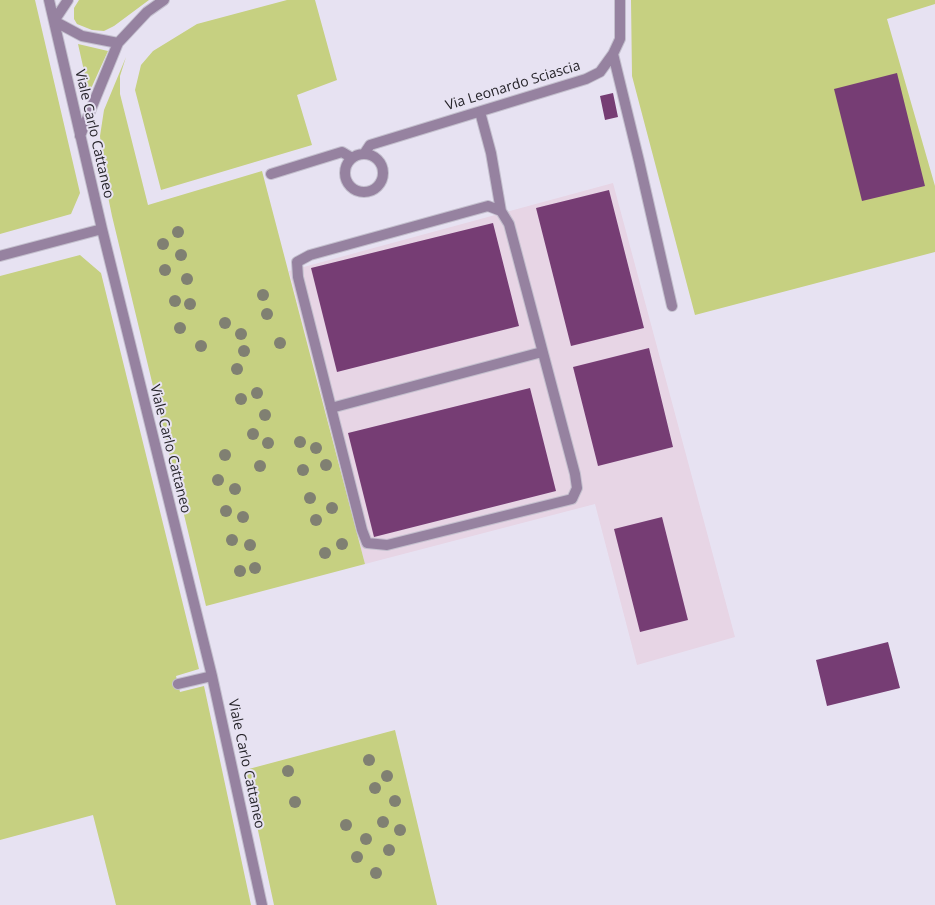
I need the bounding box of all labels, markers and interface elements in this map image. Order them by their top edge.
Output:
street label: Via Leonardo Sciascia [444,58,582,114]
street label: Viale Carlo Cattaneo [71,68,117,200]
street label: Viale Carlo Cattaneo [146,383,194,515]
street label: Viale Carlo Cattaneo [224,698,268,830]

